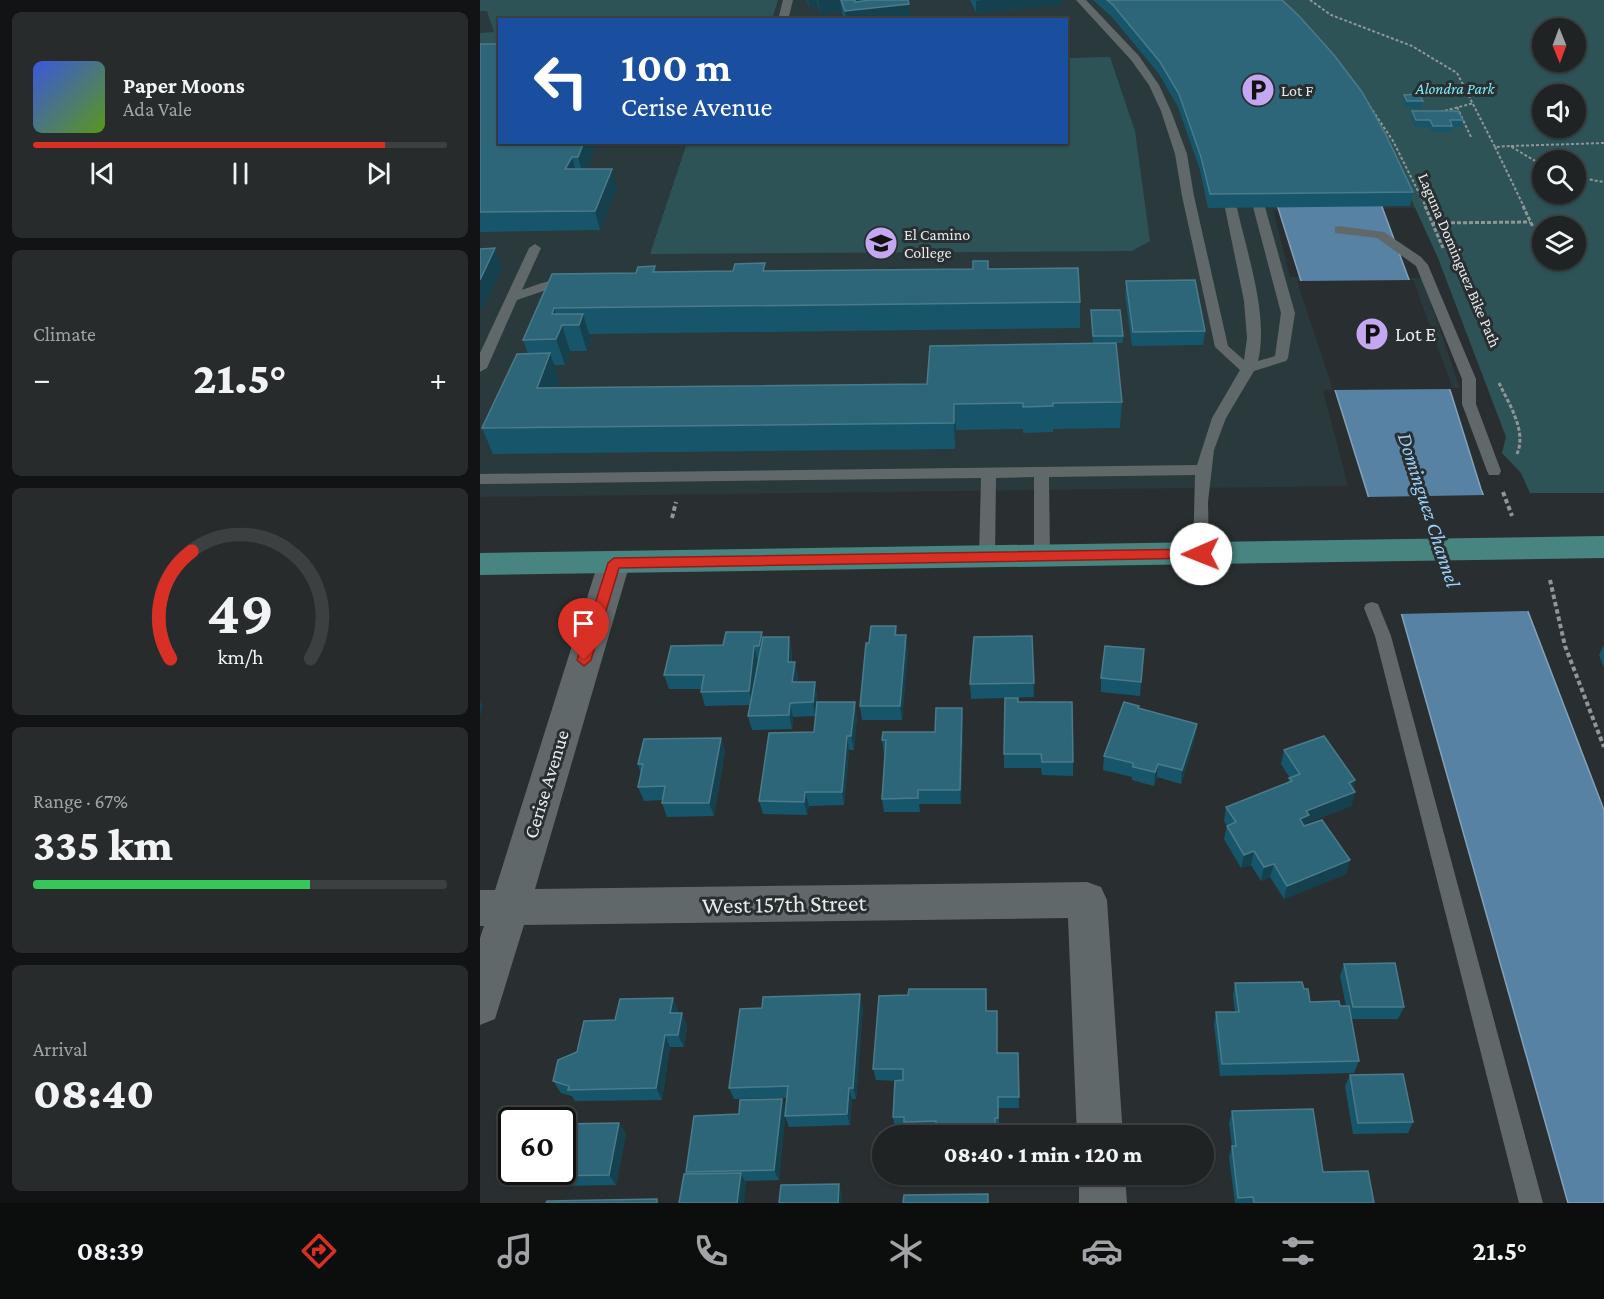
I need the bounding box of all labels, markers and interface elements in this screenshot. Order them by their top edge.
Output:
north arrow [1532,18,1586,72]
map controls [1532,18,1586,270]
icon: left [522,42,600,120]
text: 100 m [621,43,731,90]
parking icon: Lot F [1240,72,1276,108]
text: Paper Moons [123,73,245,98]
park label: Alondra Park [1415,80,1495,97]
place label: Lot F [1281,82,1313,99]
button: sound [1532,84,1586,138]
text: Cerise Avenue [621,92,772,122]
text: Ada Vale [123,98,192,120]
button: search [1532,150,1586,204]
icon: previous [86,157,119,190]
icon: pause [224,157,257,190]
icon: next [362,157,395,190]
street label: Laguna Dominguez Bike Path [1414,171,1504,351]
button: layers [1532,216,1586,270]
school or university icon: El Camino College [863,225,899,261]
place label: El Camino College [904,226,970,262]
parking icon: Lot E [1354,316,1390,352]
text: Climate [33,323,96,345]
place label: Lot E [1395,323,1436,345]
text: 21.5° [193,353,287,403]
text: − [33,360,50,397]
text: + [430,360,447,397]
water label: Dominguez Channel [1393,430,1466,591]
position arrow [1169,522,1233,586]
text: 49 [206,577,274,646]
pin [558,598,609,660]
icon: arrive [567,607,600,640]
text: km/h [217,645,264,669]
street label: Cerise Avenue [519,727,573,841]
text: Range · 67% [33,790,128,812]
text: 335 km [33,820,173,870]
street label: West 157th Street [702,889,868,918]
text: Arrival [33,1038,87,1060]
text: 08:40 [33,1068,154,1118]
speed limit sign: 60 [498,1107,576,1185]
text: 08:40 · 1 min · 120 m [944,1142,1142,1167]
icon: directions [298,1230,340,1272]
icon: music [494,1230,536,1272]
icon: phone [690,1230,732,1272]
icon: climate [885,1230,927,1272]
icon: car [1081,1230,1123,1272]
icon: filters [1277,1230,1319,1272]
text: 08:39 [77,1236,144,1266]
text: 21.5° [1473,1236,1527,1266]

